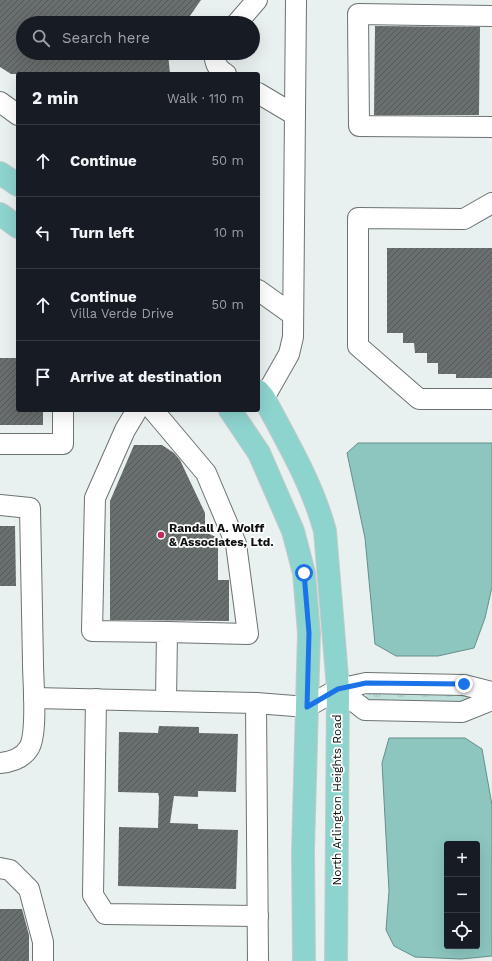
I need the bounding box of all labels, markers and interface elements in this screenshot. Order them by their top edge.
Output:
search box [16,16,260,60]
icon: search [30,27,52,49]
text: Search here [62,29,150,47]
text: 2 min [32,88,78,108]
text: Walk · 110 m [167,91,244,106]
icon: ahead [32,150,54,172]
text: Continue [70,152,137,170]
text: 50 m [212,153,244,168]
icon: left [32,222,54,244]
text: Turn left [70,224,134,242]
text: 10 m [214,225,244,240]
text: Continue [70,288,137,306]
icon: ahead [32,294,54,316]
text: 50 m [212,297,244,312]
text: Villa Verde Drive [70,306,174,321]
icon: arrive [32,366,54,388]
text: Arrive at destination [70,368,222,386]
place label: Randall A. Wolff & Associates, Ltd. [169,521,274,549]
marker: Randall A. Wolff & Associates, Ltd. [156,530,166,540]
route start [295,564,313,582]
route end [455,675,473,693]
street label: North Arlington Heights Road [330,714,344,886]
map controls [444,841,480,949]
button: + [444,841,480,877]
button: − [444,877,480,913]
button: locate [444,913,480,949]

